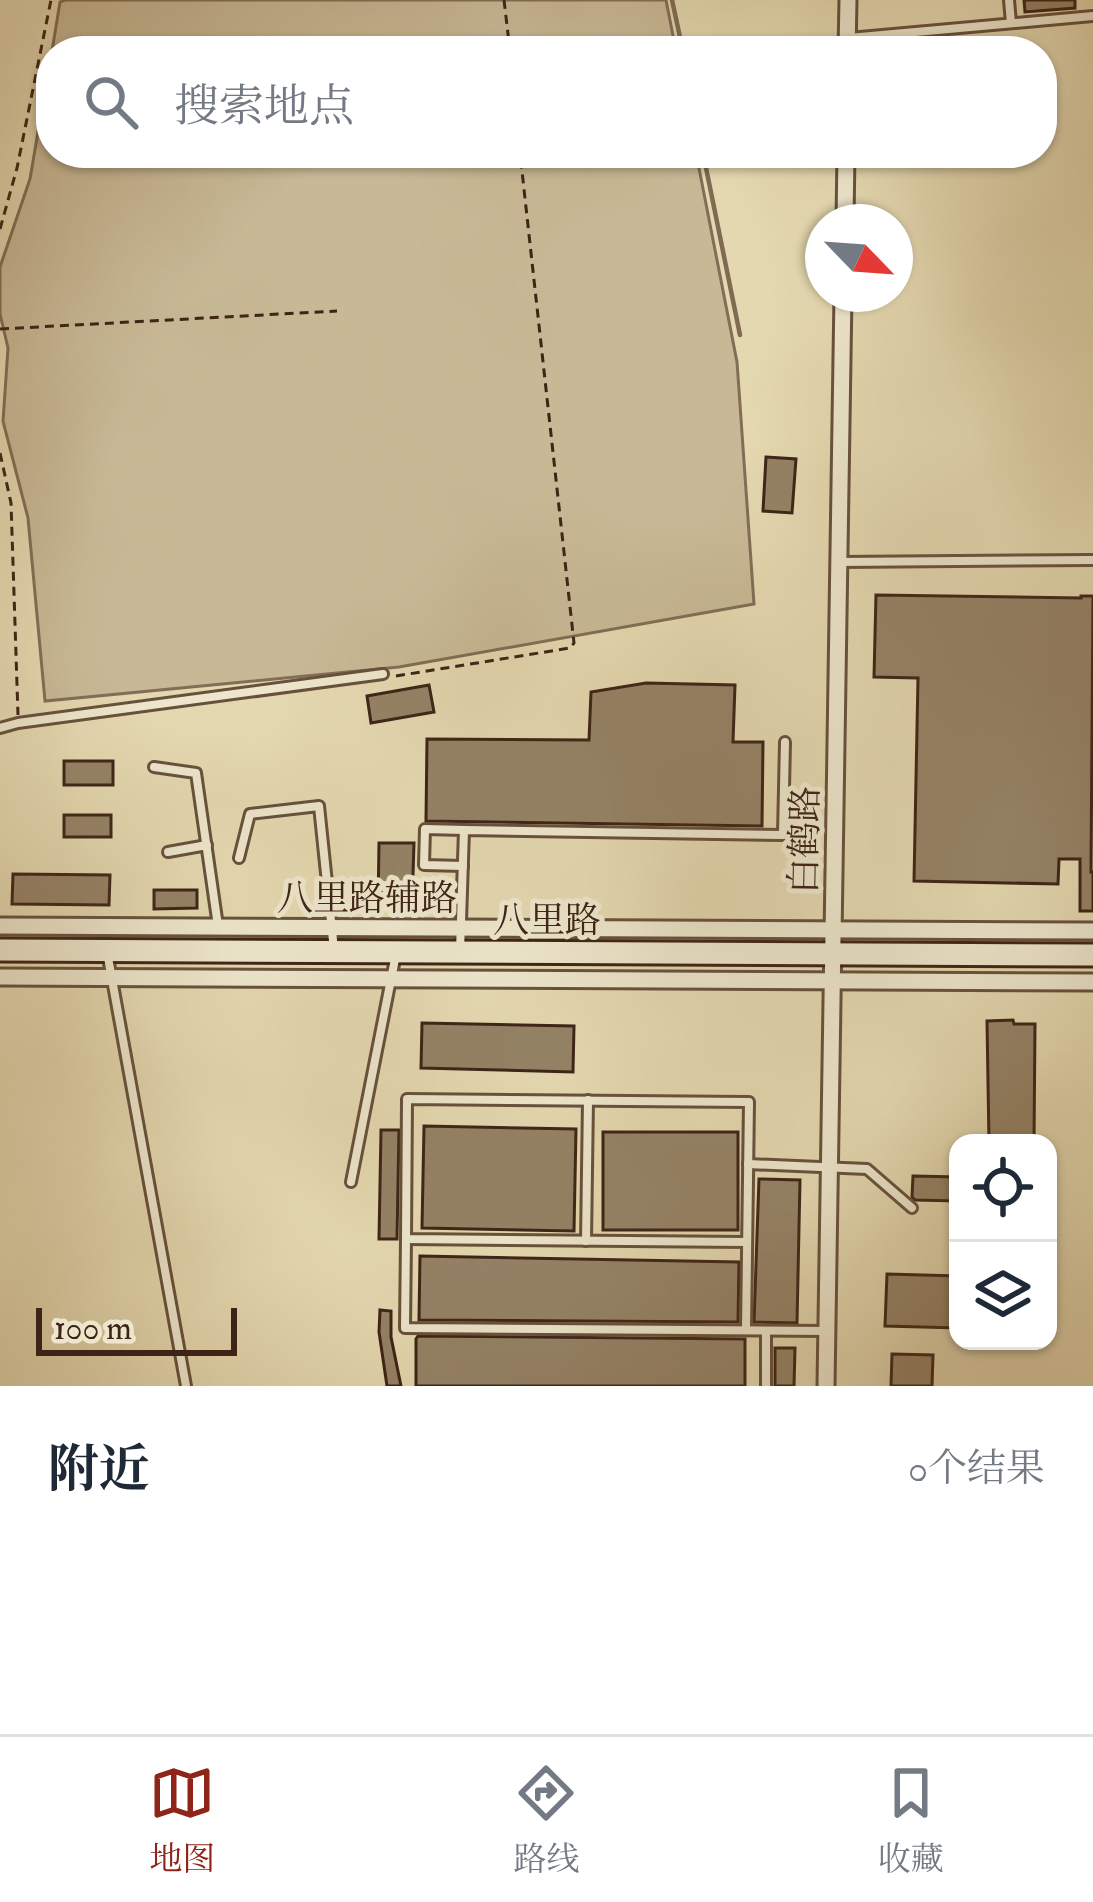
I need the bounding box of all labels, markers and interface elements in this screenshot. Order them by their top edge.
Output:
search box [36,36,1057,168]
icon: search [78,69,144,135]
text: 搜索地点 [174,79,354,135]
north arrow [805,204,913,312]
street label: 白鹤路 [782,786,828,894]
street label: 八里路辅路 [277,876,457,921]
street label: 八里路 [493,898,601,943]
map controls [949,1134,1057,1350]
button: locate [949,1134,1057,1242]
button: layers [949,1242,1057,1350]
scale bar [36,1302,237,1355]
text: 100 m [54,1308,132,1349]
text: 附近 [48,1438,150,1502]
text: 0个结果 [908,1444,1045,1493]
tab: 地图 [149,1760,215,1880]
tab: 路线 [513,1760,579,1880]
tab: 收藏 [878,1760,944,1880]

